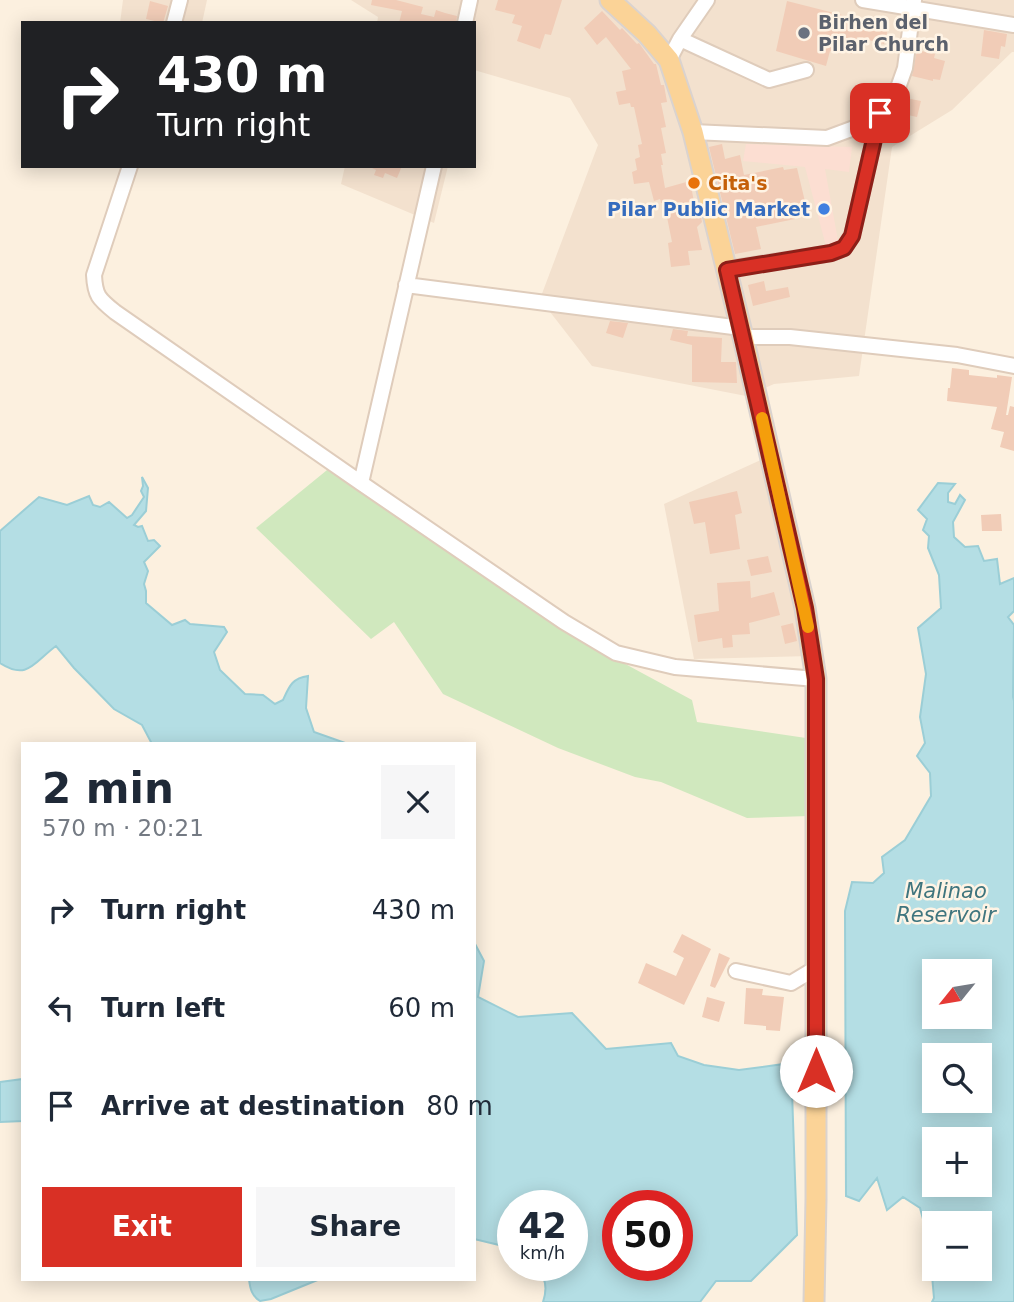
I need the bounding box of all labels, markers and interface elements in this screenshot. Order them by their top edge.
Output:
place label: Birhen del Pilar Church [818,11,949,55]
marker: Birhen del Pilar Church [796,25,812,41]
text: 430 m [157,47,327,104]
icon: right [42,49,133,140]
pin [850,83,910,143]
icon: arrive [861,94,899,132]
text: Turn right [157,106,310,144]
place label: Cita's [708,172,768,194]
marker: Cita's [686,175,702,191]
place label: Pilar Public Market [607,198,810,220]
marker: Pilar Public Market [816,201,832,217]
text: 2 min [42,764,174,813]
button: close [381,765,455,839]
text: 570 m · 20:21 [42,815,204,841]
water label: Malinao Reservoir [896,879,997,927]
icon: right [42,891,80,929]
text: Turn right [101,895,246,925]
text: 430 m [372,895,455,925]
north arrow [922,959,992,1029]
map controls [922,959,992,1281]
icon: left [42,989,80,1027]
text: Turn left [101,993,225,1023]
text: 60 m [388,993,455,1023]
position arrow [779,1034,853,1108]
button: search [922,1043,992,1113]
icon: arrive [42,1087,80,1125]
text: Arrive at destination [101,1091,405,1121]
text: 80 m [426,1091,493,1121]
button: + [922,1127,992,1197]
button: Exit [42,1187,242,1267]
button: Share [256,1187,455,1267]
speed limit sign: 50 [602,1190,693,1281]
text: 42 [518,1206,567,1246]
button: − [922,1211,992,1281]
text: km/h [520,1242,565,1263]

